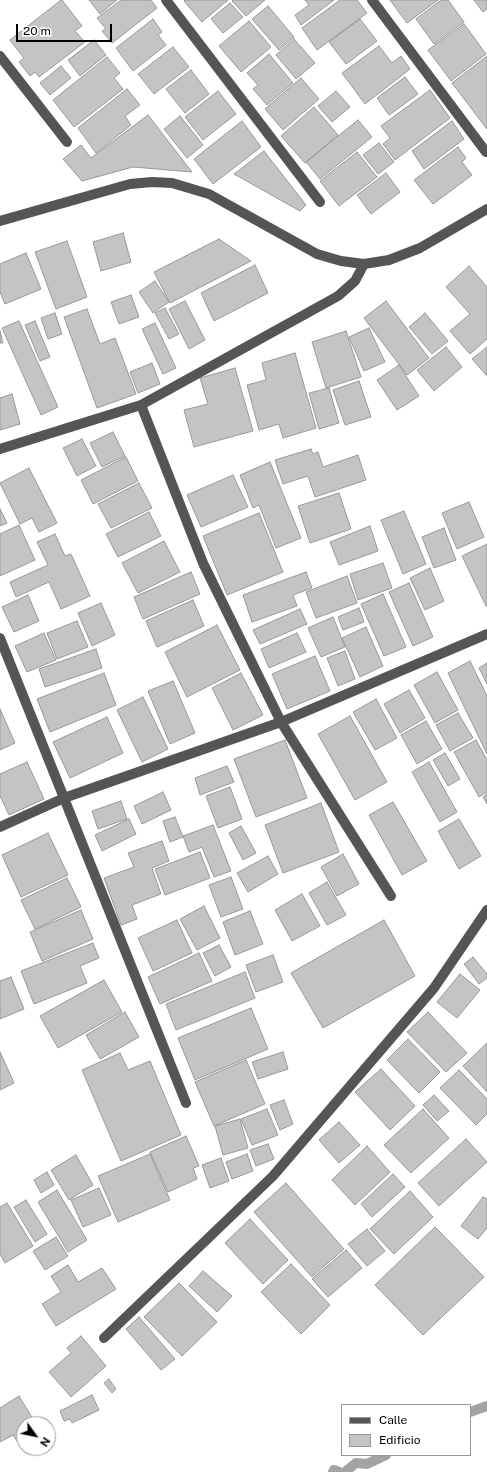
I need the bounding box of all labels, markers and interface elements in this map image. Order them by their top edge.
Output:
scale bar [18,16,114,42]
text: 20 m [23,24,51,38]
legend [341,1404,471,1456]
text: Calle [379,1413,407,1427]
north arrow [16,1416,56,1456]
text: Edificio [379,1433,421,1447]
text: N [38,1435,53,1449]

